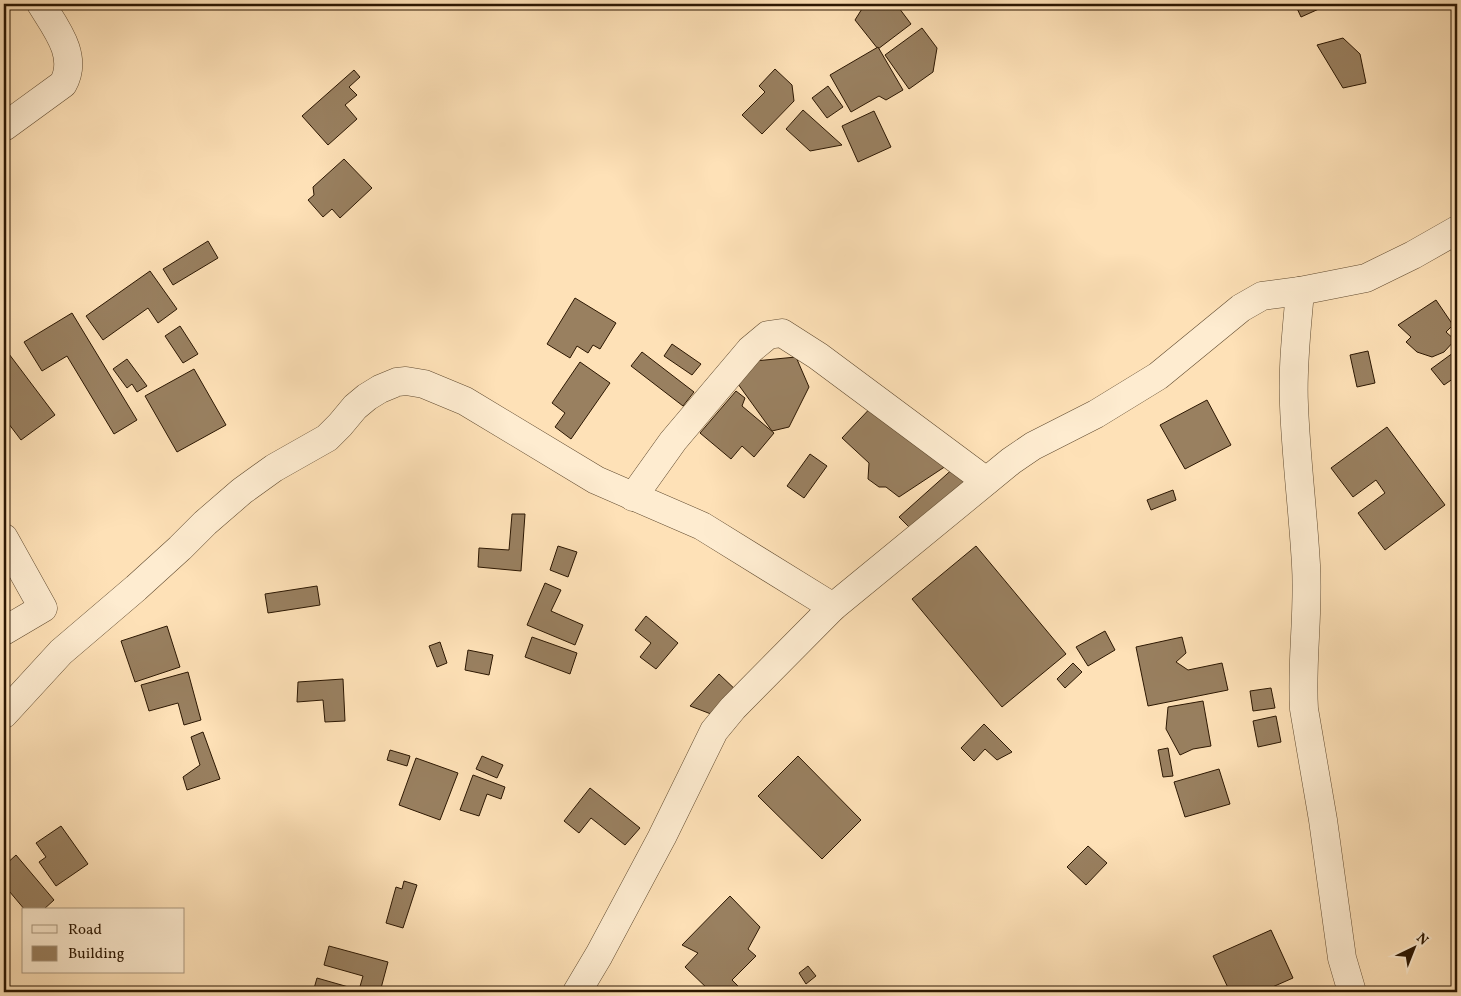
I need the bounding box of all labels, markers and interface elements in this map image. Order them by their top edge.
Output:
legend [22,908,185,974]
text: Road [68,920,102,941]
north arrow [1388,924,1438,974]
text: N [1412,929,1432,950]
text: Building [68,944,125,965]

